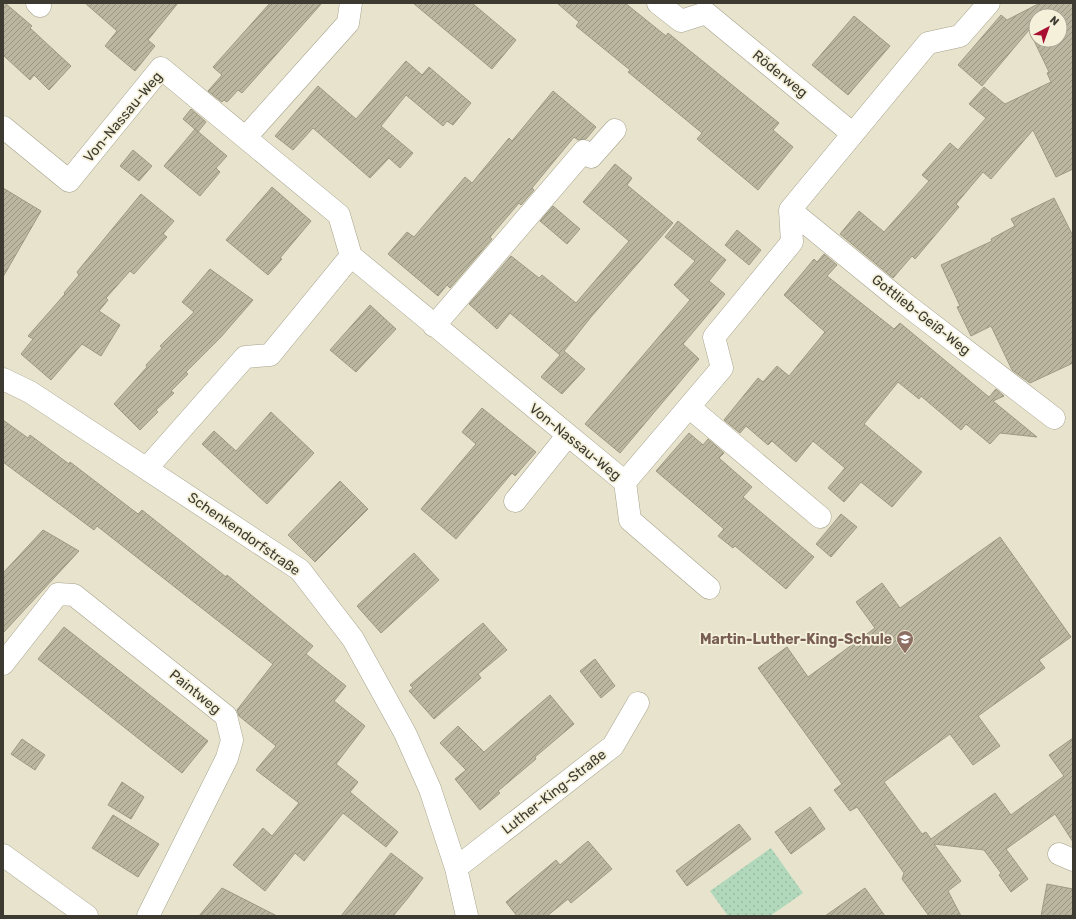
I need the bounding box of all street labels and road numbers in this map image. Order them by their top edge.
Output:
street label: Röderweg [749,47,811,101]
street label: Von-Nassau-Weg [80,68,166,166]
street label: Gottlieb-Geiß-Weg [868,271,974,359]
street label: Von-Nassau-Weg [526,400,624,484]
street label: Schenkendorfstraße [185,489,304,579]
street label: Paintweg [166,666,224,718]
street label: Luther-King-Straße [498,746,610,838]

